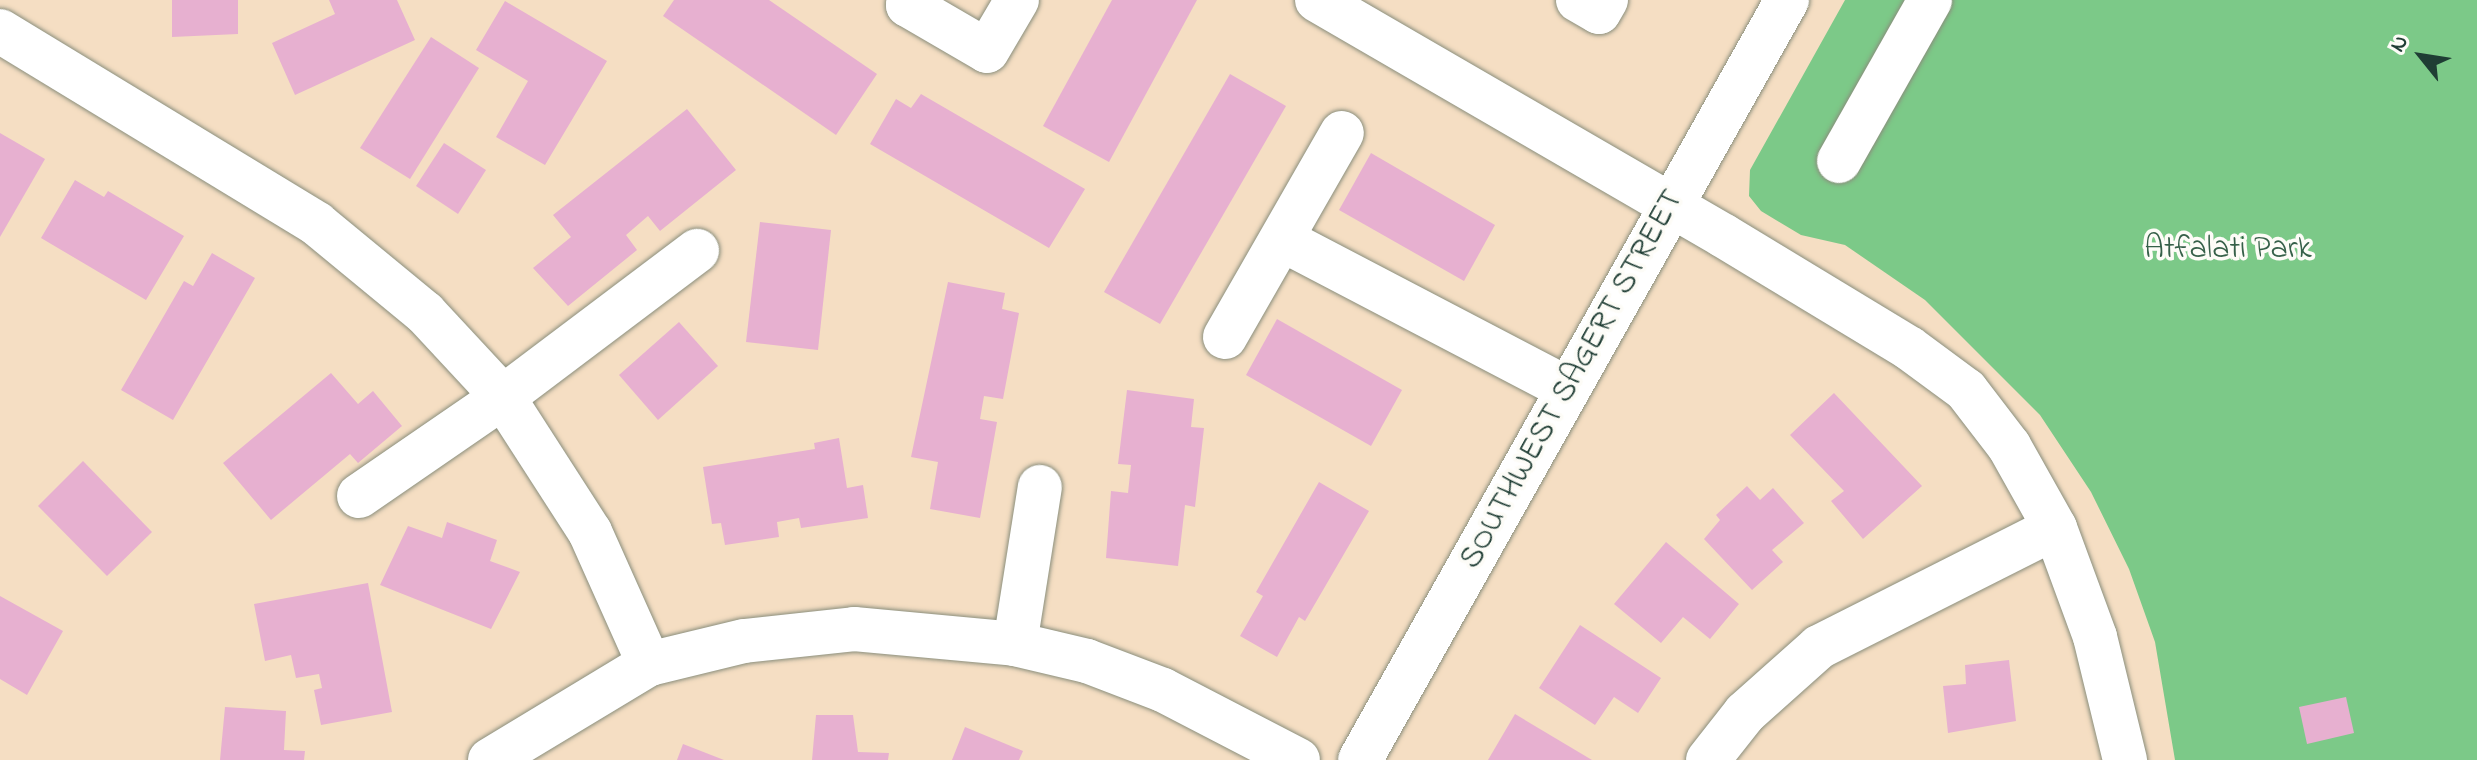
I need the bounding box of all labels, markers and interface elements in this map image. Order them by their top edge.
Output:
north arrow [2381,16,2461,96]
text: N [2383,30,2418,58]
street label: SOUTHWEST SAGERT STREET [1453,184,1693,576]
park label: Atfalati Park [2144,231,2312,269]

